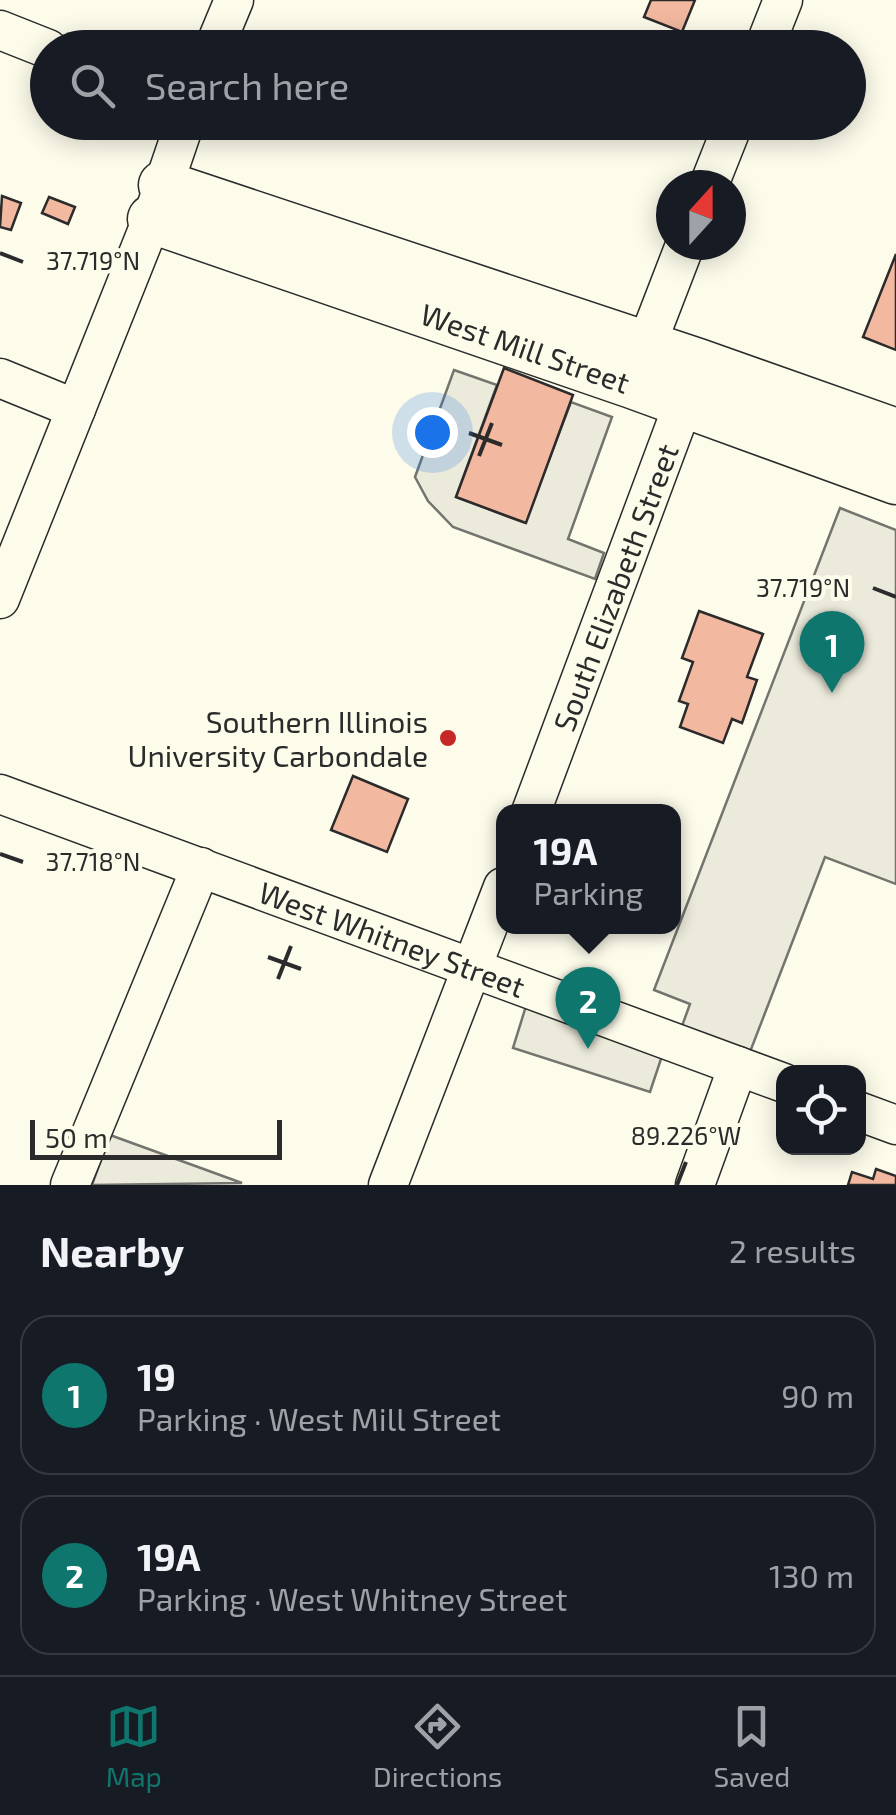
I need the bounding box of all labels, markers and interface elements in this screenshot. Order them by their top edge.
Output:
search box [30,30,866,140]
icon: search [65,58,120,113]
text: Search here [145,62,349,108]
north arrow [656,170,746,260]
text: 37.719°N [46,245,140,275]
street label: West Mill Street [416,295,635,400]
your location [407,407,458,458]
street label: South Elizabeth Street [545,439,685,736]
text: 37.719°N [756,572,850,602]
pin: 1 [800,610,864,693]
place label: Southern Illinois University Carbondale [127,703,428,773]
marker: Southern Illinois University Carbondale [437,727,459,749]
popup [496,804,681,934]
text: 19A [534,827,597,873]
text: 37.718°N [45,846,141,876]
street label: West Whitney Street [254,873,530,1004]
text: Parking [534,873,643,911]
pin: 2 [556,966,620,1049]
map controls [776,1065,866,1155]
button: locate [776,1065,866,1155]
scale bar [30,1115,282,1160]
text: 50 m [45,1120,108,1154]
text: 89.226°W [631,1120,741,1150]
text: Nearby [40,1225,184,1275]
text: 2 results [729,1231,856,1269]
text: 19 [137,1353,176,1399]
text: 1 [68,1376,81,1414]
text: 90 m [781,1376,854,1414]
text: Parking · West Mill Street [137,1399,501,1437]
text: 19A [137,1533,201,1579]
text: 2 [65,1556,84,1594]
text: 130 m [769,1556,854,1594]
text: Parking · West Whitney Street [137,1579,567,1617]
tab: Map [106,1699,162,1793]
tab: Directions [373,1699,502,1793]
tab: Saved [714,1699,790,1793]

